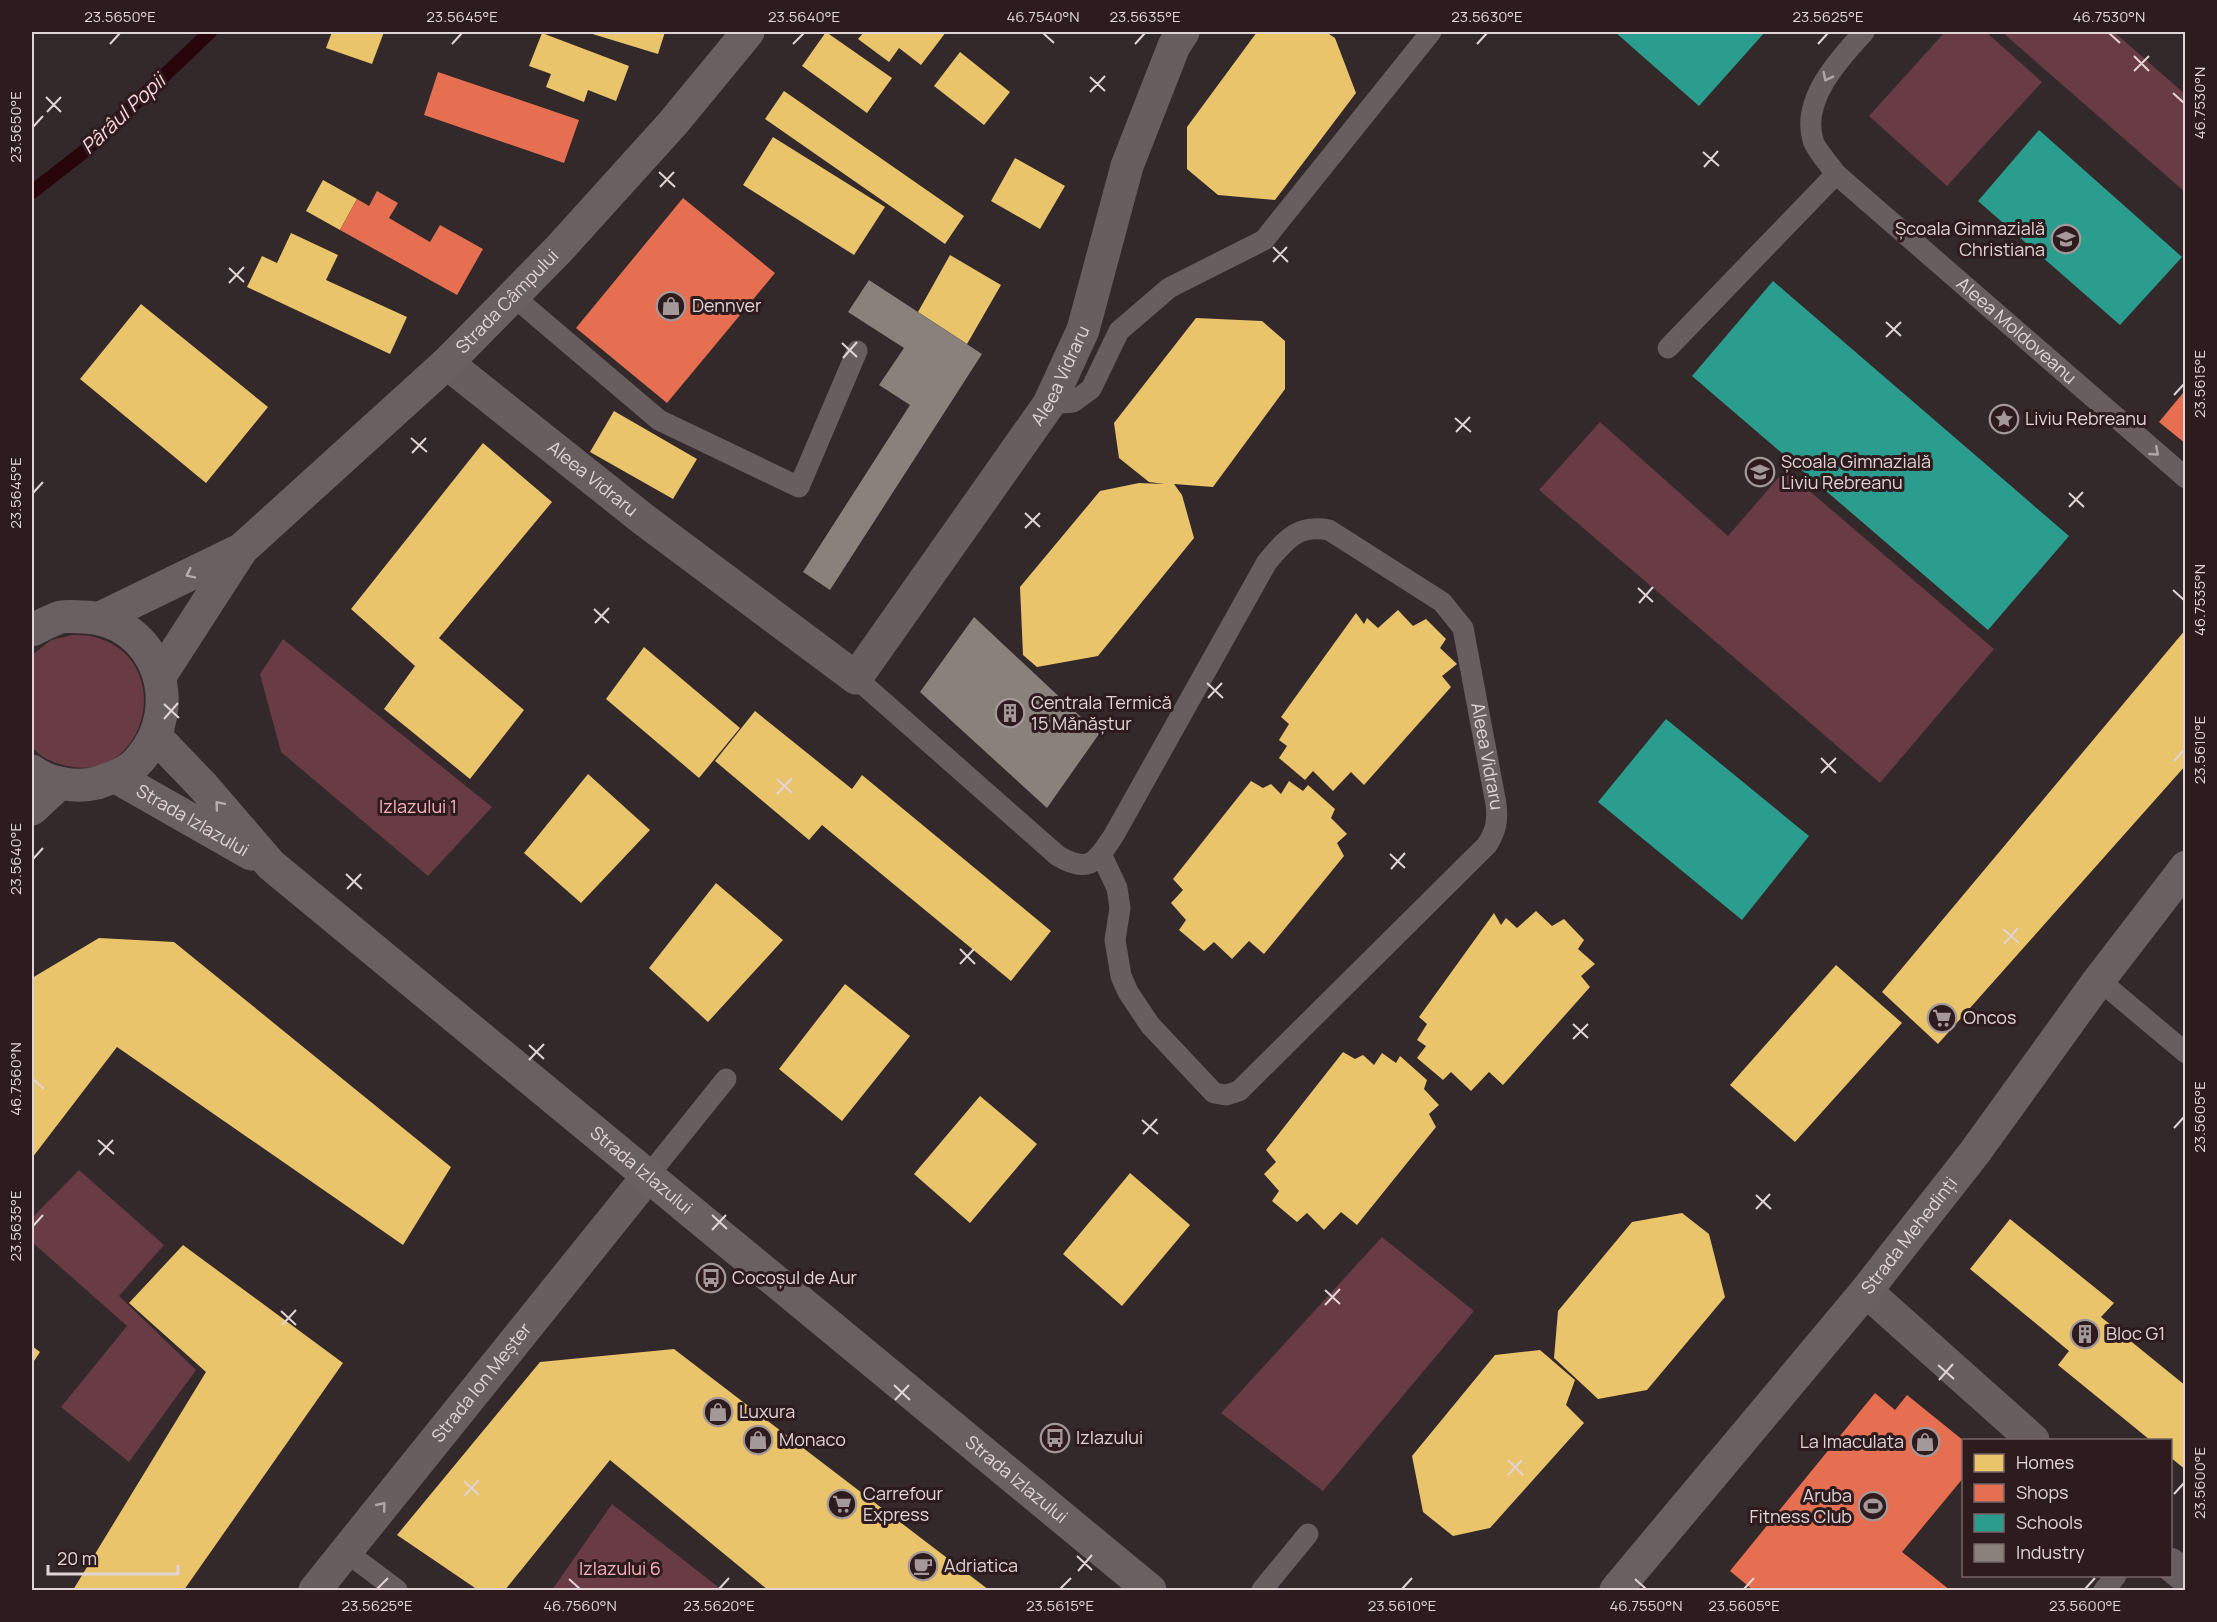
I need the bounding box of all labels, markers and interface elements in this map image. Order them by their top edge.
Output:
text: 23.5650°E [84,6,156,27]
text: 23.5645°E [426,6,498,27]
text: 23.5640°E [768,6,840,27]
text: 46.7540°N [1006,6,1080,27]
text: 23.5635°E [1110,6,1180,27]
text: 23.5630°E [1451,6,1523,27]
text: 23.5625°E [1792,6,1864,27]
text: 46.7530°N [2073,6,2145,27]
water label: Pârâul Popii [75,66,172,160]
text: 46.7530°N [2189,67,2210,139]
one-way arrow [1823,71,1835,82]
text: 23.5650°E [5,91,26,163]
place label: Școala Gimnazială Christiana [1895,216,2045,261]
school or university icon: Școala Gimnazială Christiana [2050,223,2082,255]
street label: Strada Câmpului [450,244,563,358]
street label: Aleea Moldoveanu [1952,271,2082,389]
shop icon: Dennver [655,290,687,322]
place label: Dennver [692,293,762,317]
street label: Aleea Vidraru [1025,321,1094,430]
text: 23.5615°E [2189,350,2210,418]
place icon: Liviu Rebreanu [1988,403,2020,435]
place label: Liviu Rebreanu [2025,406,2147,430]
street label: Aleea Vidraru [543,435,643,521]
one-way arrow [2148,445,2159,456]
place label: Școala Gimnazială Liviu Rebreanu [1781,449,1931,494]
school or university icon: Școala Gimnazială Liviu Rebreanu [1744,456,1776,488]
text: 23.5645°E [5,457,26,529]
text: 46.7535°N [2189,564,2210,636]
one-way arrow [185,567,196,579]
place label: Centrala Termică 15 Mănăștur [1031,690,1172,735]
building icon: Centrala Termică 15 Mănăștur [994,697,1026,729]
street label: Aleea Vidraru [1466,701,1510,811]
text: 23.5610°E [2189,716,2210,784]
street label: Strada Izlazului [132,778,254,861]
park label: Izlazului 1 [379,794,457,818]
one-way arrow [215,801,226,812]
text: 23.5640°E [5,823,26,895]
supermarket icon: Oncos [1926,1002,1958,1034]
place label: Oncos [1963,1005,2016,1029]
text: 46.7560°N [5,1042,26,1116]
text: 23.5605°E [2189,1081,2210,1153]
street label: Strada Izlazului [586,1120,698,1219]
street label: Strada Mehedinți [1855,1172,1962,1299]
text: 23.5635°E [5,1191,26,1261]
bus stop icon: Cocoșul de Aur [695,1262,727,1294]
place label: Cocoșul de Aur [732,1265,858,1289]
street label: Strada Ion Meșter [426,1317,537,1447]
building icon: Bloc G1 [2069,1318,2101,1350]
place label: Bloc G1 [2106,1321,2165,1345]
shop icon: Luxura [702,1396,734,1428]
place label: Luxura [739,1399,795,1423]
bus stop icon: Izlazului [1039,1422,1071,1454]
shop icon: Monaco [742,1424,774,1456]
place label: Izlazului [1076,1425,1143,1449]
shop icon: La Imaculata [1909,1426,1941,1458]
place label: Monaco [779,1427,846,1451]
street label: Strada Izlazului [961,1429,1073,1528]
place label: La Imaculata [1800,1429,1904,1453]
legend [1962,1439,2172,1577]
text: 23.5600°E [2189,1447,2210,1519]
text: Homes [2016,1450,2074,1474]
text: Shops [2016,1480,2068,1504]
place label: Carrefour Express [863,1481,944,1526]
place label: Aruba Fitness Club [1749,1483,1852,1528]
supermarket icon: Carrefour Express [826,1488,858,1520]
sports icon: Aruba Fitness Club [1857,1490,1889,1522]
one-way arrow [375,1502,386,1513]
text: Schools [2016,1510,2083,1534]
scale bar [48,1538,178,1576]
text: Industry [2016,1540,2085,1564]
text: 20 m [57,1546,97,1570]
cafe icon: Adriatica [907,1550,939,1582]
place label: Adriatica [944,1553,1018,1577]
park label: Izlazului 6 [579,1556,661,1580]
text: 23.5625°E [341,1595,413,1616]
text: 46.7560°N [543,1595,617,1616]
text: 23.5620°E [683,1595,755,1616]
text: 23.5615°E [1026,1595,1094,1616]
text: 23.5610°E [1368,1595,1436,1616]
text: 46.7550°N [1610,1595,1682,1616]
text: 23.5605°E [1708,1595,1780,1616]
text: 23.5600°E [2049,1595,2121,1616]

